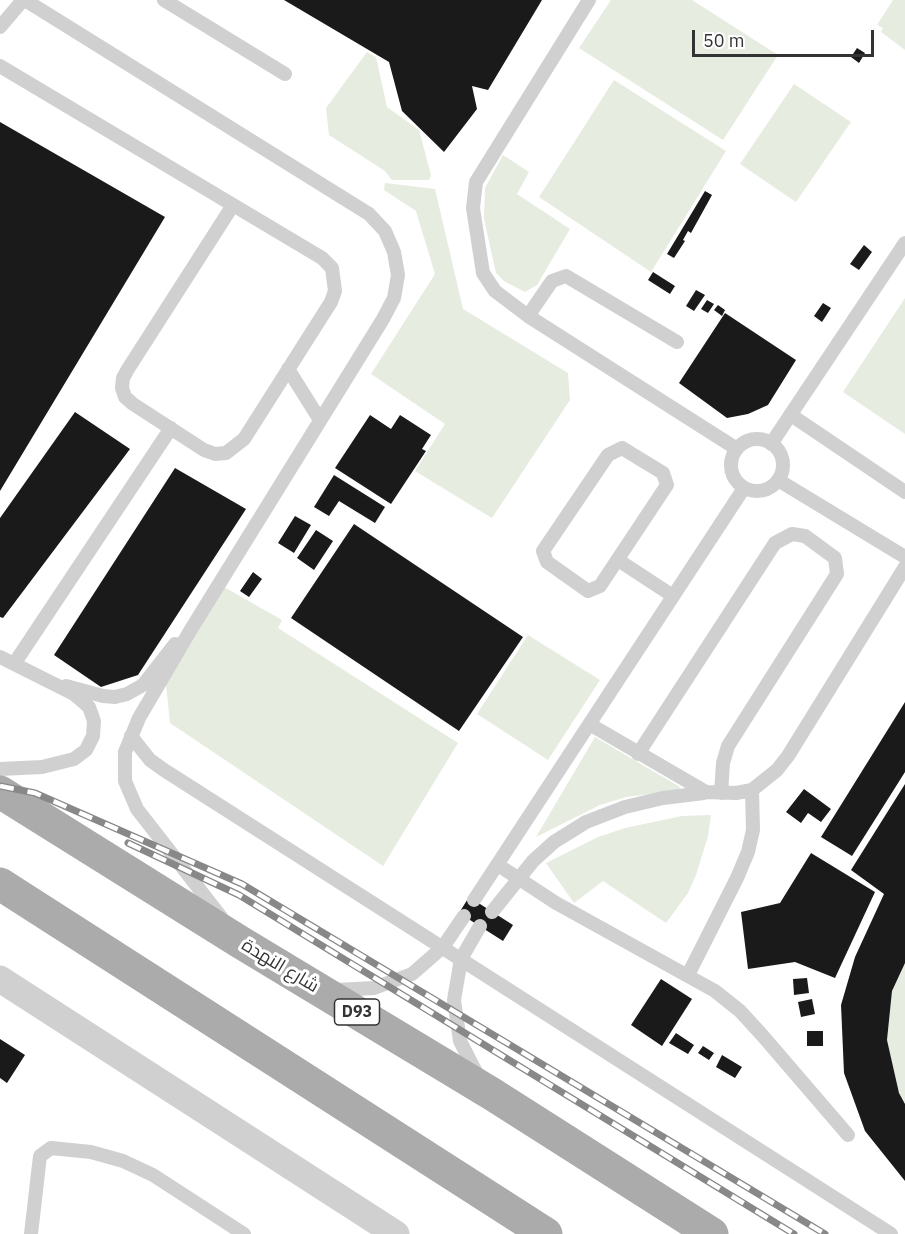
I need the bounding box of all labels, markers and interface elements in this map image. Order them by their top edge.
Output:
scale bar [695,18,876,56]
text: 50 m [703,29,745,52]
street label: شارع النهدة [237,935,323,997]
road number: D93 [334,999,380,1025]

